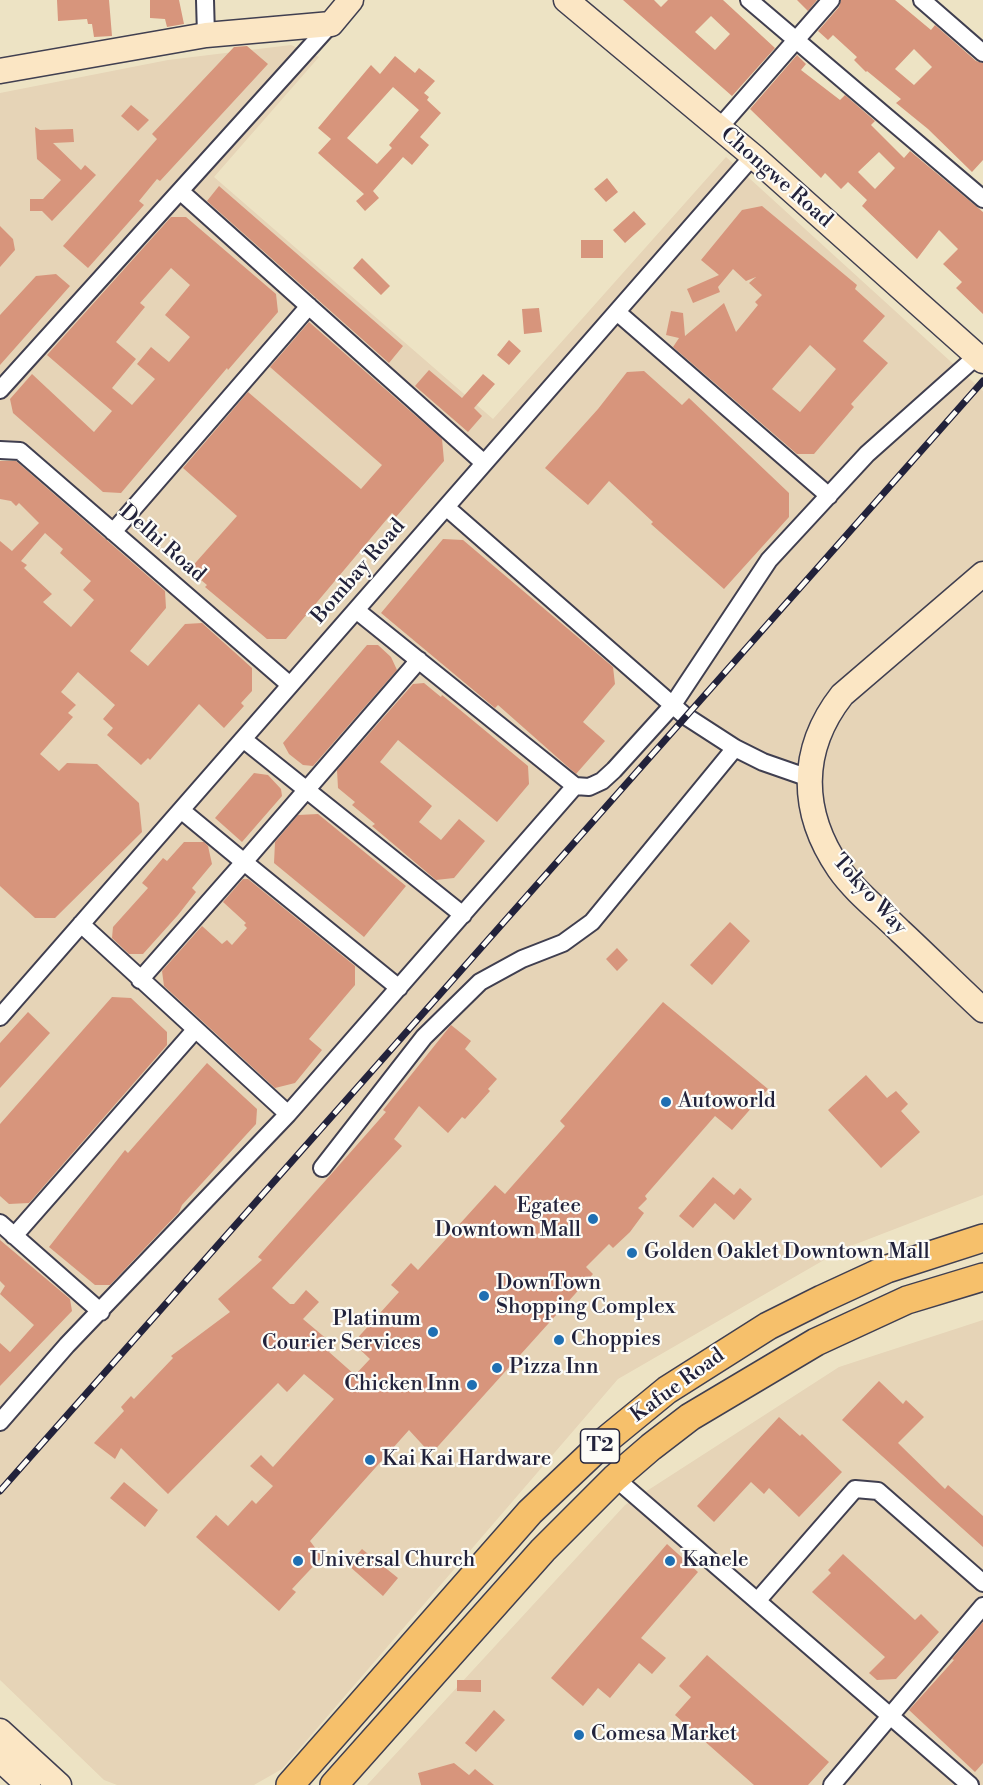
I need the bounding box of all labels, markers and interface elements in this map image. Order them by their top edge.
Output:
street label: Chongwe Road [715,123,837,233]
street label: Delhi Road [114,500,210,588]
street label: Bombay Road [307,514,411,630]
street label: Tokyo Way [826,850,912,940]
place label: Autoworld [678,1089,776,1115]
marker: Autoworld [659,1095,673,1109]
place label: Egatee Downtown Mall [435,1194,581,1244]
marker: Egatee Downtown Mall [586,1212,600,1226]
place label: Golden Oaklet Downtown Mall [644,1240,930,1266]
marker: Golden Oaklet Downtown Mall [625,1246,639,1260]
place label: DownTown Shopping Complex [496,1271,675,1321]
marker: DownTown Shopping Complex [477,1289,491,1303]
place label: Platinum Courier Services [262,1307,421,1357]
marker: Platinum Courier Services [426,1325,440,1339]
place label: Choppies [571,1327,661,1353]
marker: Choppies [552,1333,566,1347]
street label: Kafue Road [626,1343,730,1429]
place label: Pizza Inn [509,1355,598,1381]
marker: Pizza Inn [490,1361,504,1375]
place label: Chicken Inn [344,1372,460,1398]
marker: Chicken Inn [465,1378,479,1392]
road number: T2 [580,1429,620,1463]
place label: Kai Kai Hardware [382,1447,551,1473]
marker: Kai Kai Hardware [363,1453,377,1467]
place label: Universal Church [310,1548,475,1574]
place label: Kanele [682,1548,749,1574]
marker: Universal Church [291,1554,305,1568]
marker: Kanele [663,1554,677,1568]
place label: Comesa Market [591,1722,737,1748]
marker: Comesa Market [572,1728,586,1742]

